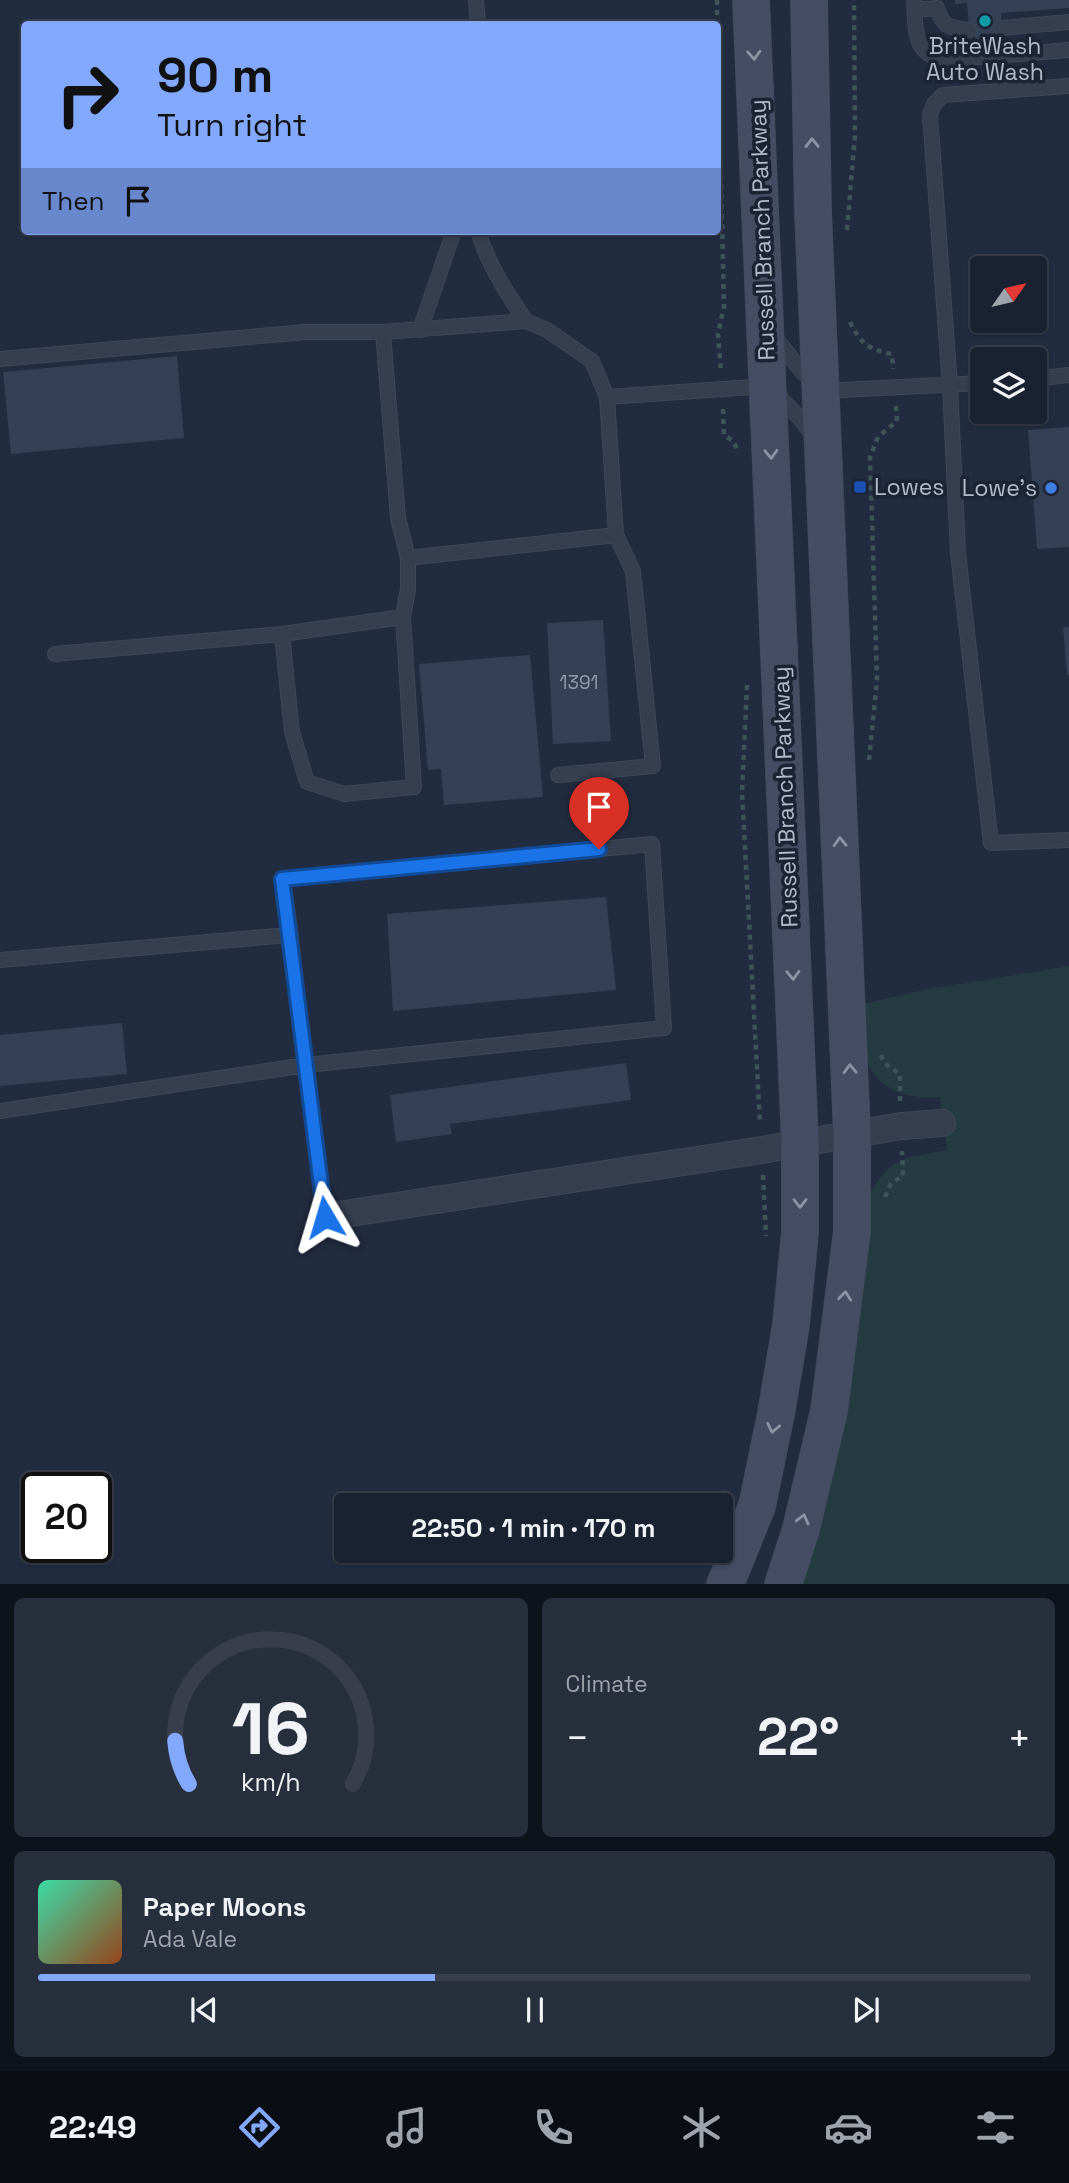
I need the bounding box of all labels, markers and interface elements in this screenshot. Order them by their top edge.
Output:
marker: BriteWash Auto Wash [977,13,993,29]
place label: BriteWash Auto Wash [926,31,1044,87]
text: 90 m [157,44,273,106]
icon: right [42,49,133,140]
one-way arrow [746,49,761,60]
street label: Russell Branch Parkway [742,99,782,361]
text: Turn right [157,105,307,145]
one-way arrow [804,137,820,147]
icon: arrive [119,182,157,220]
text: Then [42,184,105,218]
north arrow [970,256,1046,332]
map controls [970,256,1047,424]
button: layers [970,347,1047,424]
one-way arrow [764,449,779,460]
place label: Lowes [874,472,944,502]
place label: Lowe's [962,473,1037,503]
marker: Lowes [852,479,868,495]
marker: Lowe's [1043,480,1059,496]
street label: Russell Branch Parkway [765,666,805,928]
house number: 1391 [560,670,599,695]
pin [569,777,629,849]
icon: arrive [580,788,618,826]
one-way arrow [833,836,848,847]
one-way arrow [785,970,800,981]
one-way arrow [842,1063,857,1074]
position arrow [288,1180,362,1254]
one-way arrow [792,1198,808,1208]
one-way arrow [837,1290,852,1301]
one-way arrow [766,1422,781,1434]
speed limit sign: 20 [21,1472,112,1563]
text: 22:50 · 1 min · 170 m [411,1511,656,1545]
one-way arrow [795,1513,809,1525]
text: Climate [566,1669,648,1699]
text: 16 [232,1682,310,1775]
text: 22° [757,1704,839,1770]
text: − [566,1714,589,1762]
text: + [1007,1714,1031,1762]
text: km/h [241,1765,301,1797]
text: Paper Moons [143,1890,306,1924]
text: Ada Vale [143,1924,237,1954]
icon: previous [185,1991,223,2029]
icon: pause [516,1991,554,2029]
icon: next [847,1991,885,2029]
icon: directions [235,2103,284,2152]
icon: music [382,2103,431,2152]
icon: phone [529,2103,578,2152]
icon: climate [677,2103,726,2152]
icon: car [824,2103,873,2152]
icon: filters [971,2103,1020,2152]
text: 22:49 [49,2107,137,2147]

